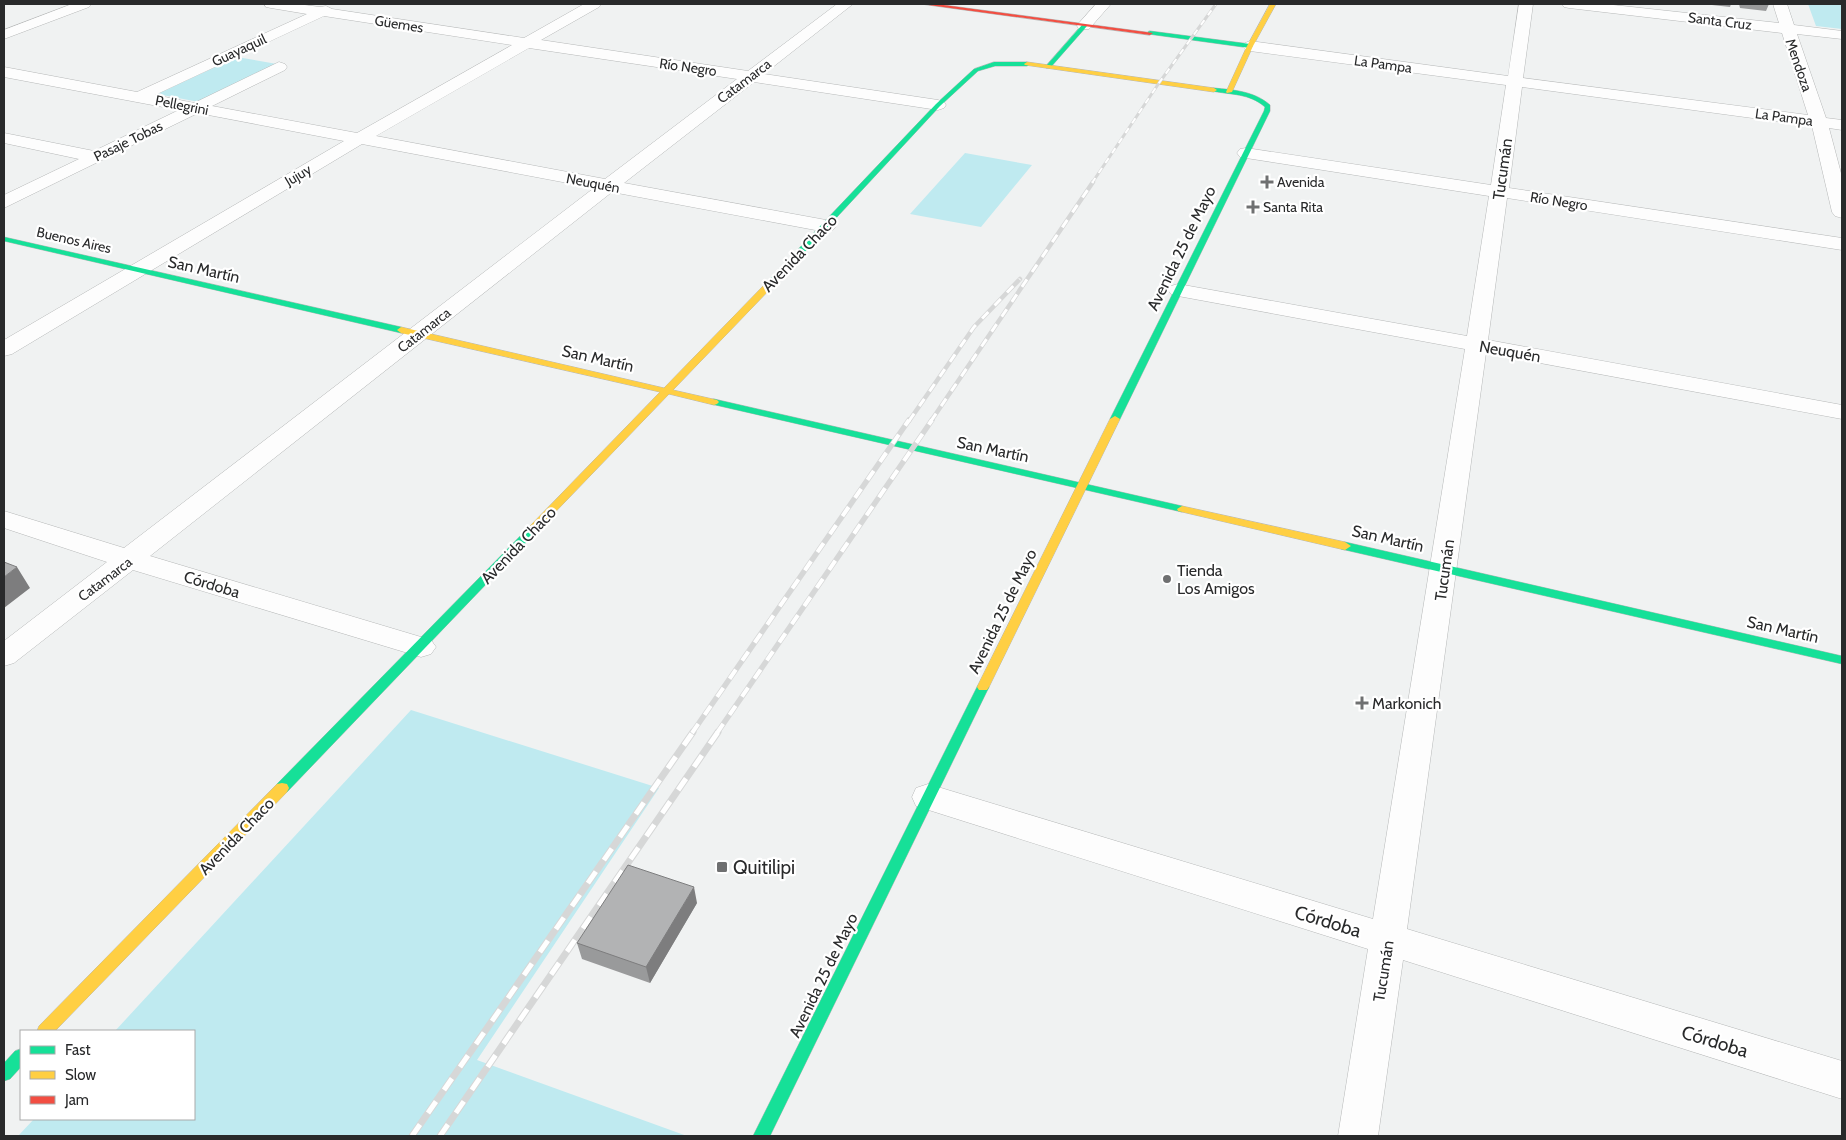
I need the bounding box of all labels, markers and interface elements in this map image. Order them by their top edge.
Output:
street label: Santa Cruz [1687,8,1753,34]
street label: Güemes [373,11,425,37]
street label: Guayaquil [209,29,270,70]
street label: Mendoza [1782,36,1817,94]
street label: La Pampa [1353,51,1413,77]
street label: Río Negro [658,54,718,80]
street label: Catamarca [713,55,775,107]
street label: Pellegrini [154,91,210,119]
street label: La Pampa [1754,104,1814,130]
street label: Pasaje Tobas [90,116,166,165]
street label: Tucumán [1489,137,1516,201]
street label: Jujuy [280,160,315,190]
street label: Neuquén [565,169,622,197]
place label: Avenida [1277,173,1325,191]
marker: Avenida [1261,176,1273,188]
street label: Avenida 25 de Mayo [1143,183,1220,314]
street label: Río Negro [1529,188,1589,214]
place label: Santa Rita [1263,198,1323,216]
marker: Santa Rita [1247,201,1259,213]
street label: Avenida Chaco [758,211,841,296]
street label: Buenos Aires [35,223,113,257]
street label: San Martín [166,252,242,287]
street label: Catamarca [394,303,455,356]
street label: Neuquén [1478,337,1542,366]
street label: San Martín [560,341,636,376]
street label: San Martín [955,433,1031,466]
street label: Avenida Chaco [477,503,560,588]
street label: San Martín [1350,521,1426,556]
street label: Tucumán [1431,538,1458,602]
street label: Avenida 25 de Mayo [964,546,1041,677]
street label: Catamarca [74,553,136,605]
place label: Tienda Los Amigos [1177,561,1255,598]
street label: Córdoba [182,567,242,602]
marker: Tienda Los Amigos [1161,573,1173,585]
street label: San Martín [1745,612,1821,647]
place label: Markonich [1372,694,1442,713]
marker: Markonich [1356,697,1368,709]
street label: Avenida Chaco [195,794,278,879]
place label: Quitilipi [733,856,795,879]
marker: Quitilipi [715,860,729,874]
street label: Córdoba [1292,900,1364,942]
street label: Avenida 25 de Mayo [785,910,862,1041]
street label: Tucumán [1369,939,1398,1003]
street label: Córdoba [1679,1020,1751,1062]
legend [20,1030,195,1120]
text: Fast [65,1041,90,1059]
text: Slow [65,1066,96,1084]
text: Jam [64,1091,89,1109]

